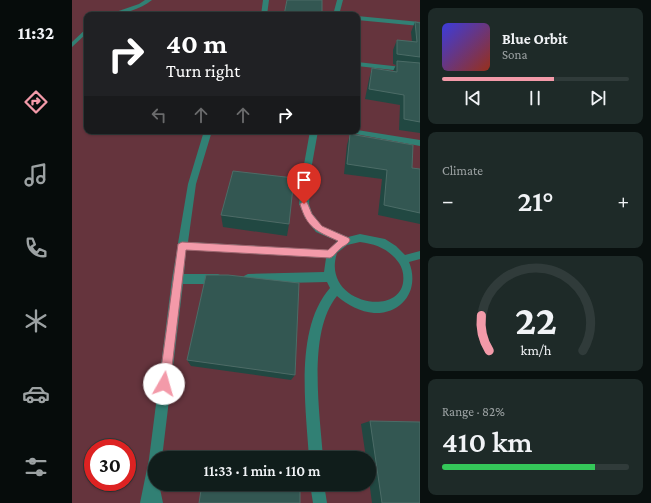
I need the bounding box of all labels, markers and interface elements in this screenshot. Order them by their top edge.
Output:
text: 11:32 [18,23,54,43]
icon: right [100,28,152,80]
text: 40 m [166,28,227,59]
text: Blue Orbit [502,31,568,47]
text: Sona [502,47,528,62]
text: Turn right [166,61,240,81]
icon: previous [462,87,484,109]
icon: pause [524,87,546,109]
icon: next [587,87,609,109]
icon: directions [22,88,50,116]
icon: left [148,104,170,126]
icon: ahead [190,104,212,126]
icon: ahead [232,104,254,126]
icon: right [274,104,296,126]
icon: music [22,161,50,189]
pin [287,163,321,204]
text: Climate [442,163,483,178]
icon: arrive [293,169,315,191]
text: 21° [517,184,554,217]
text: − [442,188,454,213]
text: + [617,188,629,213]
icon: phone [22,234,50,262]
text: 22 [515,297,556,343]
icon: climate [22,307,50,335]
text: km/h [520,342,551,358]
position arrow [143,363,185,405]
icon: car [22,380,50,408]
text: Range · 82% [442,404,505,419]
text: 410 km [442,425,533,458]
speed limit sign: 30 [84,439,136,491]
icon: filters [22,453,50,481]
text: 11:33 · 1 min · 110 m [204,463,320,479]

